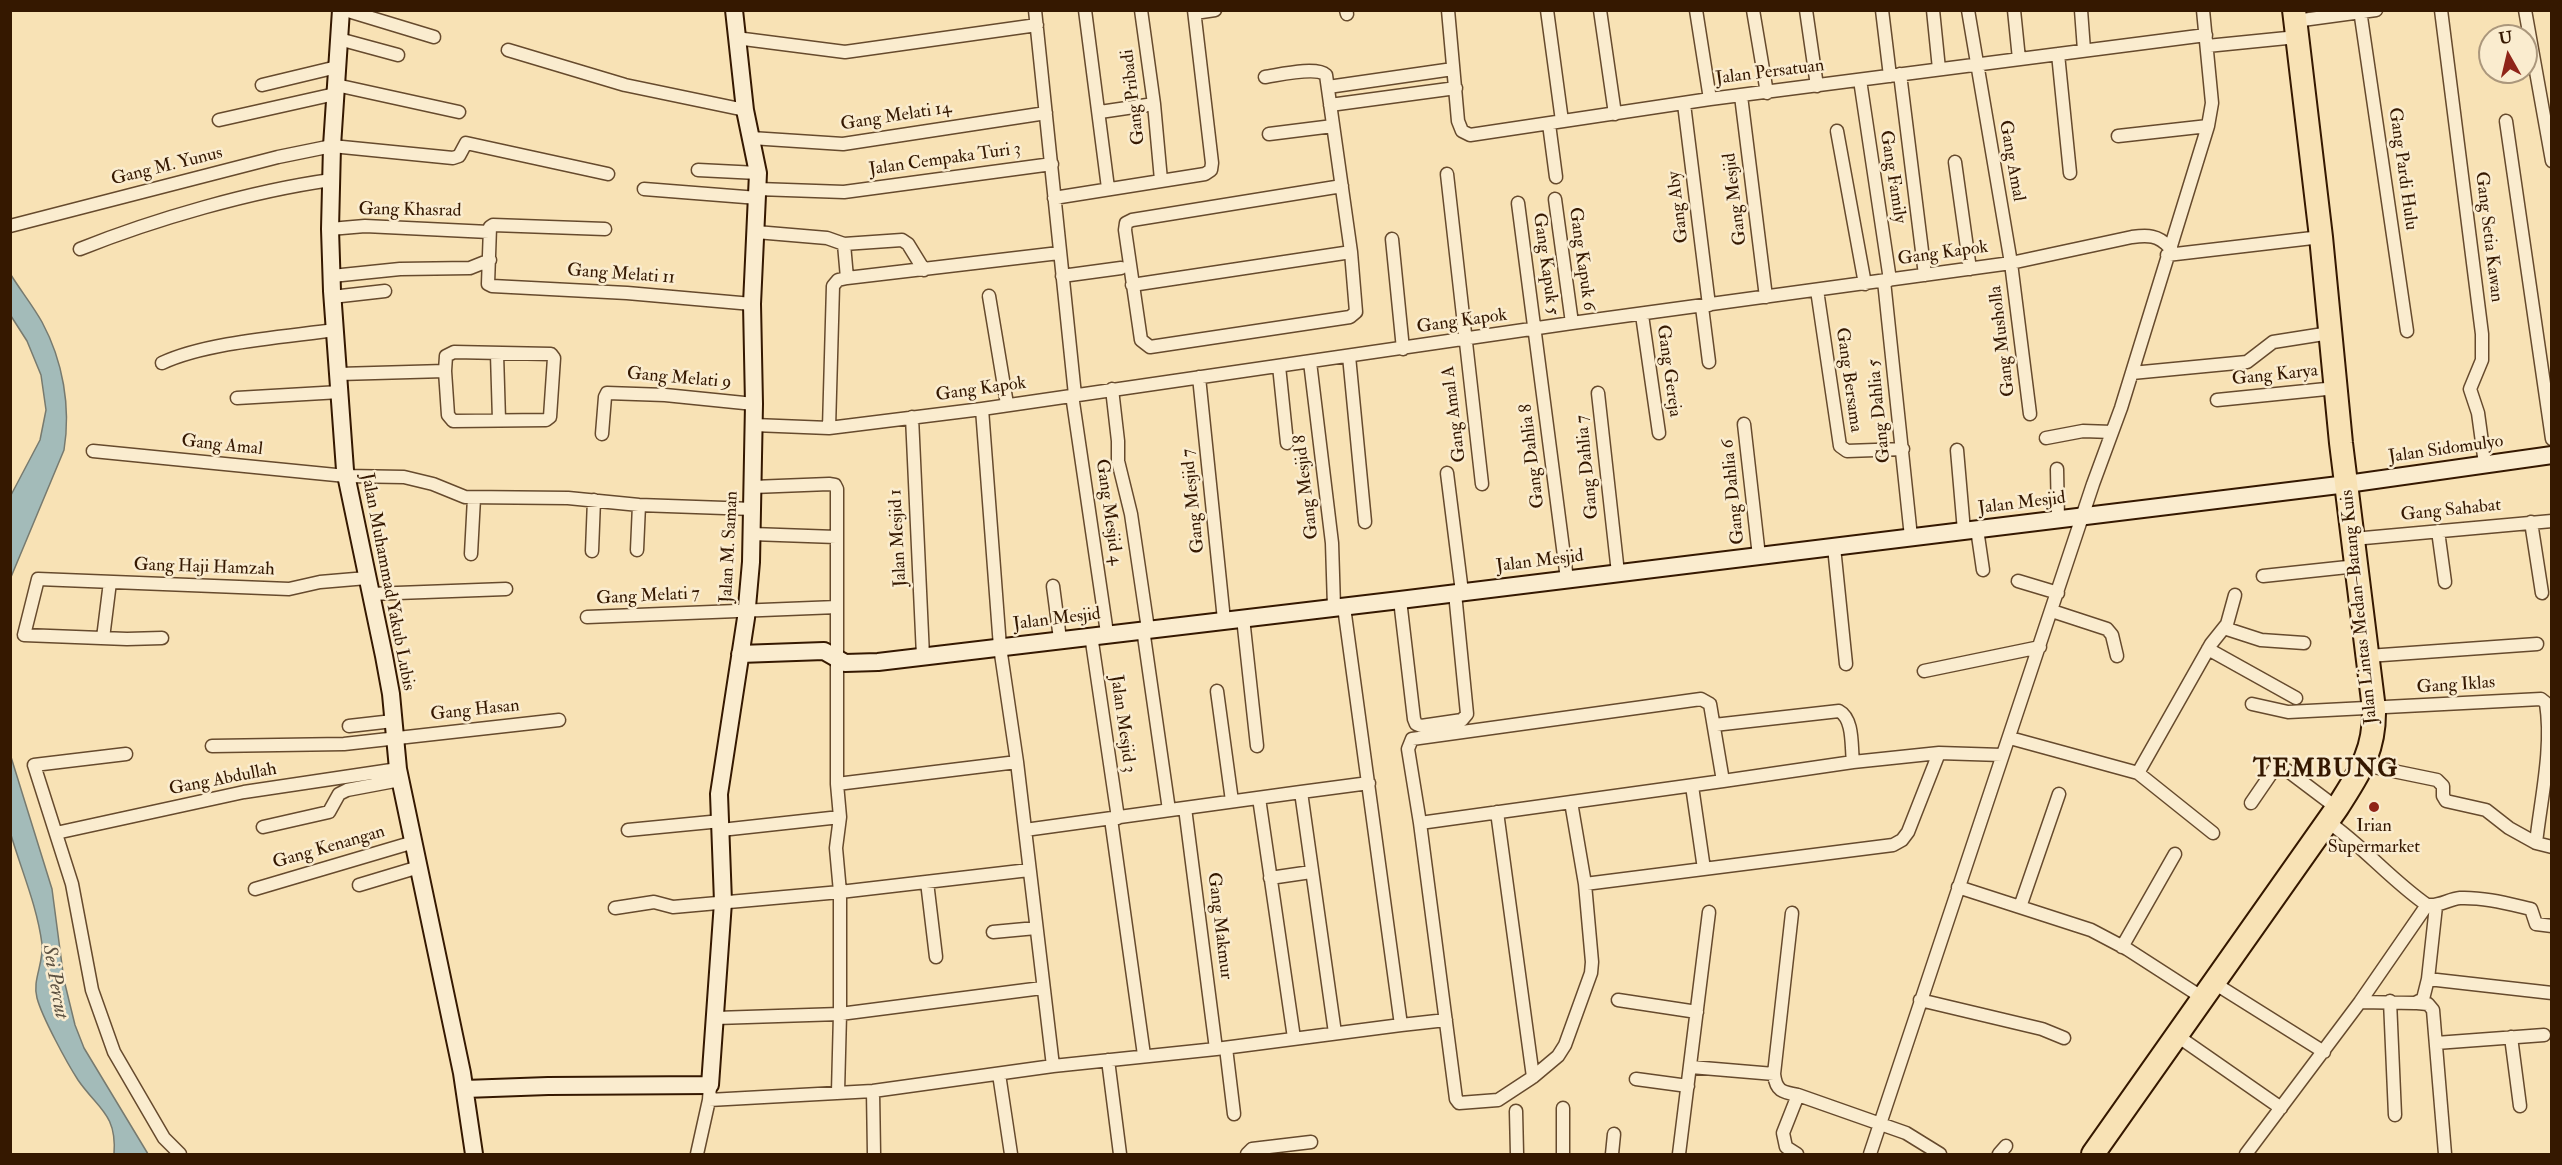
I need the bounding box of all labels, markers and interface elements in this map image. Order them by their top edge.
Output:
north arrow [2478,24,2538,84]
text: U [2498,27,2514,49]
street label: Gang Pribadi [1117,48,1151,146]
street label: Jalan Persatuan [1715,56,1825,90]
street label: Gang Melati 14 [839,98,953,136]
street label: Gang Pardi Hulu [2383,106,2421,232]
street label: Gang Amal [1993,119,2029,203]
street label: Gang Family [1874,129,1910,225]
street label: Jalan Cempaka Turi 3 [868,139,1022,181]
street label: Gang M. Yunus [109,143,225,191]
street label: Gang Mesjid [1720,152,1752,246]
street label: Gang Aby [1664,170,1694,244]
street label: Gang Setia Kawan [2469,171,2507,303]
street label: Gang Khasrad [358,199,462,223]
street label: Gang Kapuk 6 [1563,206,1599,312]
street label: Gang Kapuk 5 [1527,211,1563,317]
street label: Gang Kapok [1897,237,1989,271]
street label: Gang Melati 11 [566,260,676,290]
street label: Gang Musholla [1985,284,2021,398]
street label: Gang Kapok [1416,305,1508,339]
street label: Gang Gereja [1651,324,1685,418]
street label: Gang Bersama [1830,326,1866,434]
street label: Gang Dahlia 5 [1864,358,1896,464]
street label: Gang Karya [2231,361,2319,391]
street label: Gang Melati 9 [626,364,732,394]
street label: Gang Amal A [1438,364,1472,464]
street label: Gang Kapok [935,373,1027,407]
street label: Gang Dahlia 8 [1516,403,1550,509]
street label: Gang Dahlia 7 [1572,414,1604,520]
street label: Gang Amal [180,431,264,461]
street label: Jalan Sidomulyo [2387,431,2505,469]
street label: Gang Mesjid 8 [1290,433,1324,541]
street label: Gang Dahlia 6 [1718,438,1750,546]
street label: Gang Mesjid 7 [1178,448,1210,554]
street label: Gang Mesjid 4 [1090,458,1126,566]
street label: Jalan Muhammad Yakub Lubis [355,471,419,693]
street label: Jalan Mesjid 1 [886,488,912,588]
street label: Jalan Mesjid [1977,488,2067,520]
street label: Jalan Lintas Medan–Batang Kuis [2337,489,2383,725]
street label: Jalan M. Saman [716,490,744,604]
street label: Gang Sahabat [2400,495,2502,527]
street label: Jalan Mesjid [1495,546,1585,578]
street label: Gang Haji Hamzah [133,555,275,581]
street label: Gang Melati 7 [596,583,700,611]
street label: Jalan Mesjid [1012,604,1102,636]
street label: Gang Iklas [2416,672,2496,700]
street label: Jalan Mesjid 3 [1104,674,1140,774]
street label: Gang Hasan [429,696,521,726]
district label: TEMBUNG [2253,757,2399,785]
street label: Gang Abdullah [167,759,279,801]
marker: Irian Supermarket [2367,800,2381,814]
place label: Irian Supermarket [2328,816,2420,858]
street label: Gang Kenangan [270,822,388,874]
street label: Gang Makmur [1202,871,1236,981]
water label: Sei Percut [36,943,72,1021]

